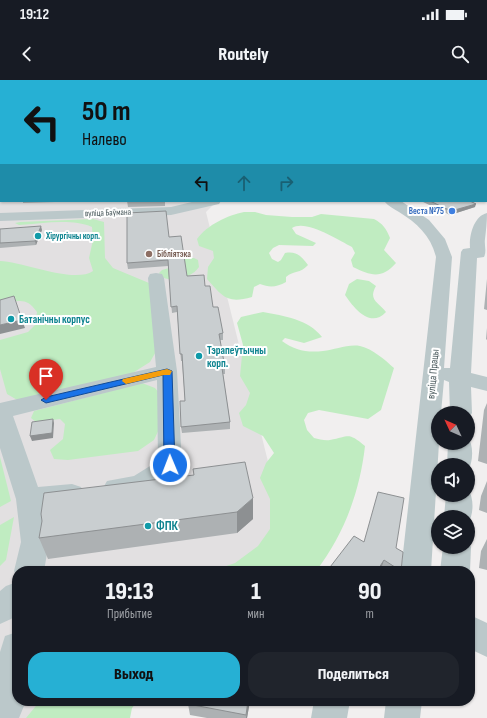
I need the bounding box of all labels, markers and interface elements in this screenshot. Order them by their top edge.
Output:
text: 19:12 [20,5,49,24]
icon: back [16,43,38,65]
icon: search [449,43,471,65]
text: Routely [218,44,269,65]
text: 50 m [82,95,131,128]
icon: left [16,96,68,148]
text: Налево [82,129,127,150]
icon: left [191,172,213,194]
icon: ahead [233,172,255,194]
icon: right [275,172,297,194]
place label: Веста №75 [409,206,444,217]
marker: Веста №75 [447,206,457,216]
street label: вуліца Баўмана [85,207,131,219]
marker: Хірургічны корп. [33,231,43,241]
place label: Хірургічны корп. [45,231,100,242]
marker: Бібліятэка [144,249,154,259]
place label: Бібліятэка [157,249,191,260]
place label: Батанічны корпус [19,313,90,326]
marker: Батанічны корпус [6,314,16,324]
place label: Тэрапеўтычны корп. [207,344,266,370]
street label: вуліца Працы [424,348,442,400]
marker: Тэрапеўтычны корп. [194,351,204,361]
pin [29,359,63,400]
icon: arrive [35,365,57,387]
north arrow [431,406,475,450]
map controls [431,406,475,554]
position arrow [149,444,191,486]
button: sound [431,458,475,502]
button: layers [431,510,475,554]
place label: ФПК [156,518,179,534]
marker: ФПК [143,521,153,531]
text: 19:13 [106,577,154,606]
text: 1 [251,577,261,606]
text: 90 [358,577,381,606]
text: Прибытие [107,606,152,622]
text: мин [247,606,264,622]
text: m [366,606,374,622]
button: Выход [28,652,240,698]
button: Поделиться [248,652,459,698]

